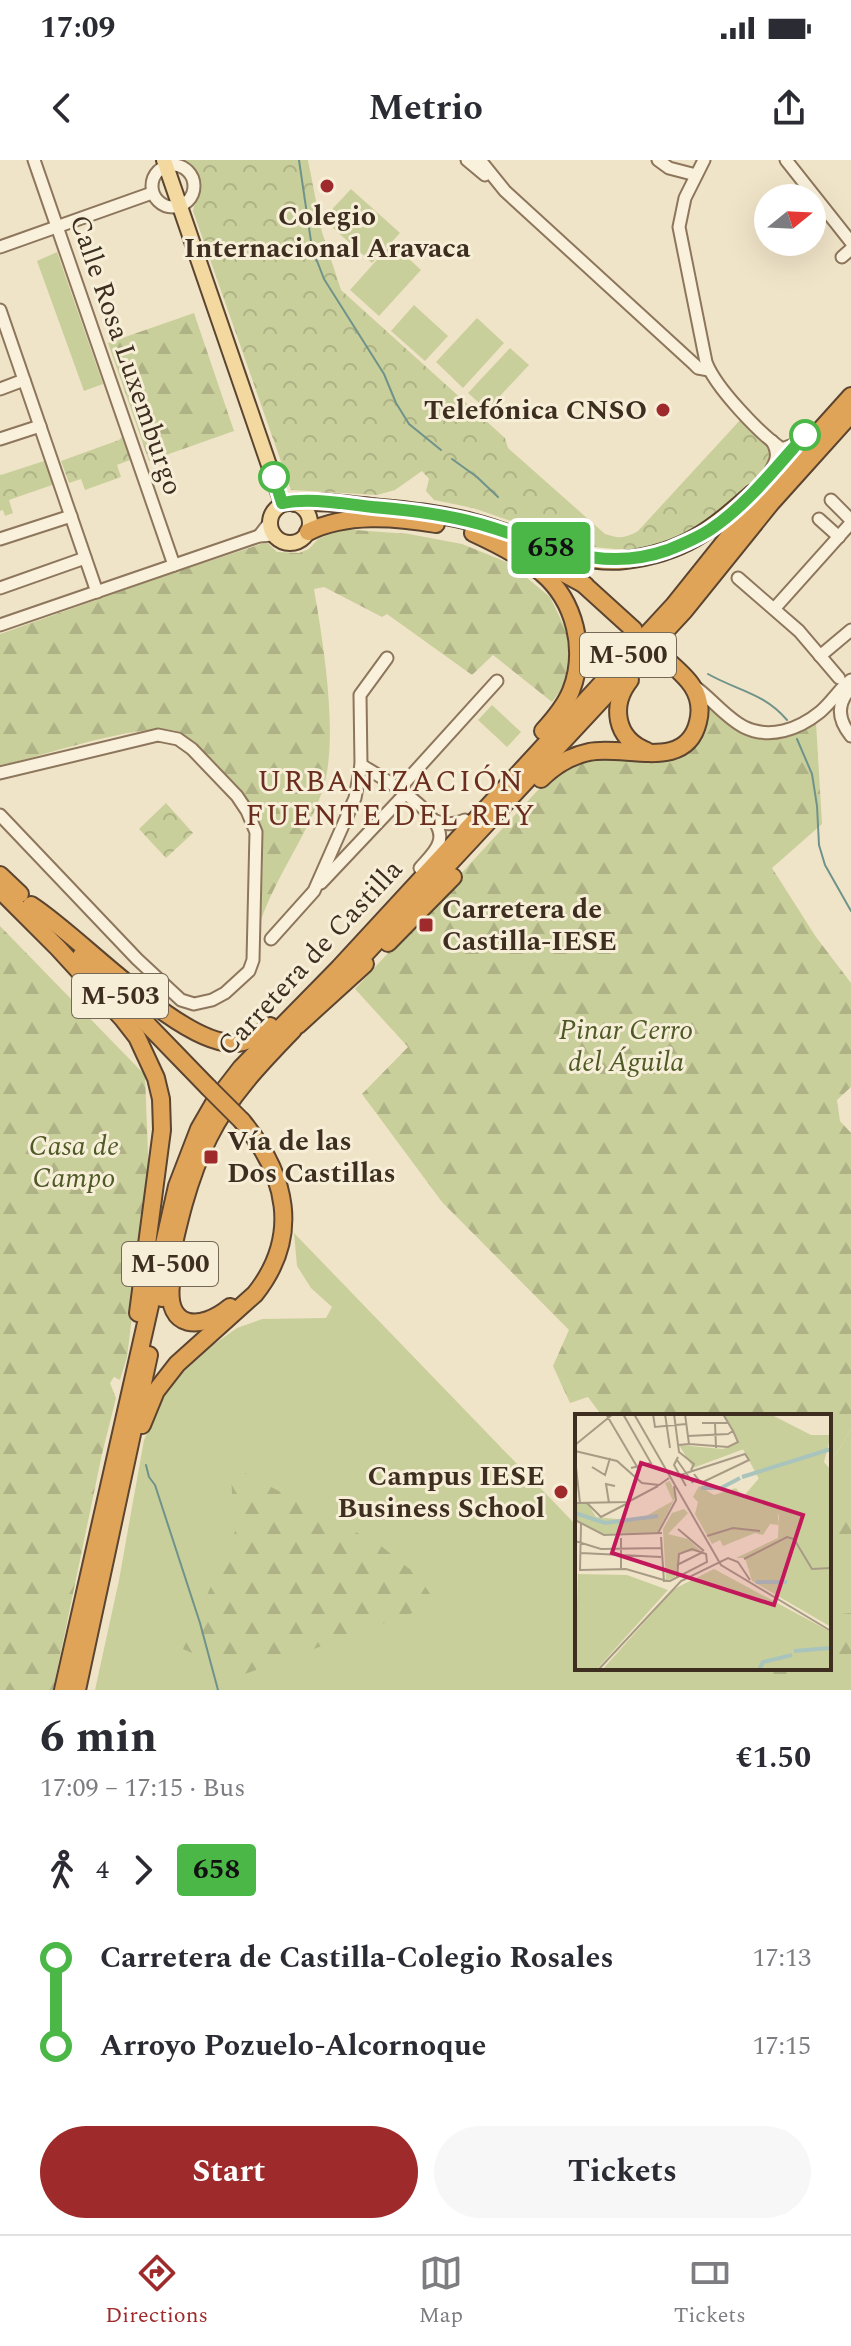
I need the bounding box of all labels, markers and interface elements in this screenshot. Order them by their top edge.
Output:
text: 17:09 [40,5,115,51]
text: Metrio [368,81,483,136]
icon: back [40,86,84,130]
icon: share [767,86,811,130]
marker: Colegio Internacional Aravaca [318,177,336,195]
north arrow [754,184,826,256]
map controls [754,184,826,256]
place label: Colegio Internacional Aravaca [184,195,471,270]
street label: Calle Rosa Luxemburgo [58,209,194,501]
place label: Telefónica CNSO [424,389,647,432]
marker: Telefónica CNSO [654,401,672,419]
unlabelled marker [790,420,820,450]
unlabelled marker [259,462,289,492]
line badge: 658 [505,522,597,574]
text: 658 [527,526,575,569]
road number: M-500 [580,633,676,677]
district label: URBANIZACIÓN FUENTE DEL REY [245,759,537,839]
street label: Carretera de Castilla [207,849,413,1066]
place label: Carretera de Castilla-IESE [442,888,617,963]
marker: Carretera de Castilla-IESE [417,916,435,934]
road number: M-503 [72,974,168,1018]
park label: Pinar Cerro del Águila [559,1009,693,1084]
place label: Vía de las Dos Castillas [227,1120,396,1195]
park label: Casa de Campo [29,1125,119,1200]
marker: Vía de las Dos Castillas [202,1148,220,1166]
road number: M-500 [122,1242,218,1286]
inset map [575,1414,831,1670]
place label: Campus IESE Business School [338,1455,545,1530]
marker: Campus IESE Business School [552,1483,570,1501]
text: 6 min [40,1704,157,1771]
text: €1.50 [736,1735,811,1781]
text: 17:09 – 17:15 · Bus [40,1768,245,1808]
icon: walk [40,1848,84,1892]
icon: forward [121,1848,165,1892]
text: 658 [193,1848,240,1891]
text: 4 [96,1850,109,1890]
text: Carretera de Castilla-Colegio Rosales [100,1935,614,1981]
text: 17:13 [752,1938,811,1978]
text: Arroyo Pozuelo-Alcornoque [100,2023,486,2069]
text: 17:15 [752,2026,811,2066]
button: Start [40,2126,418,2218]
button: Tickets [434,2126,811,2218]
tab: Directions [105,2251,208,2332]
tab: Map [419,2251,463,2332]
tab: Tickets [674,2251,746,2332]

